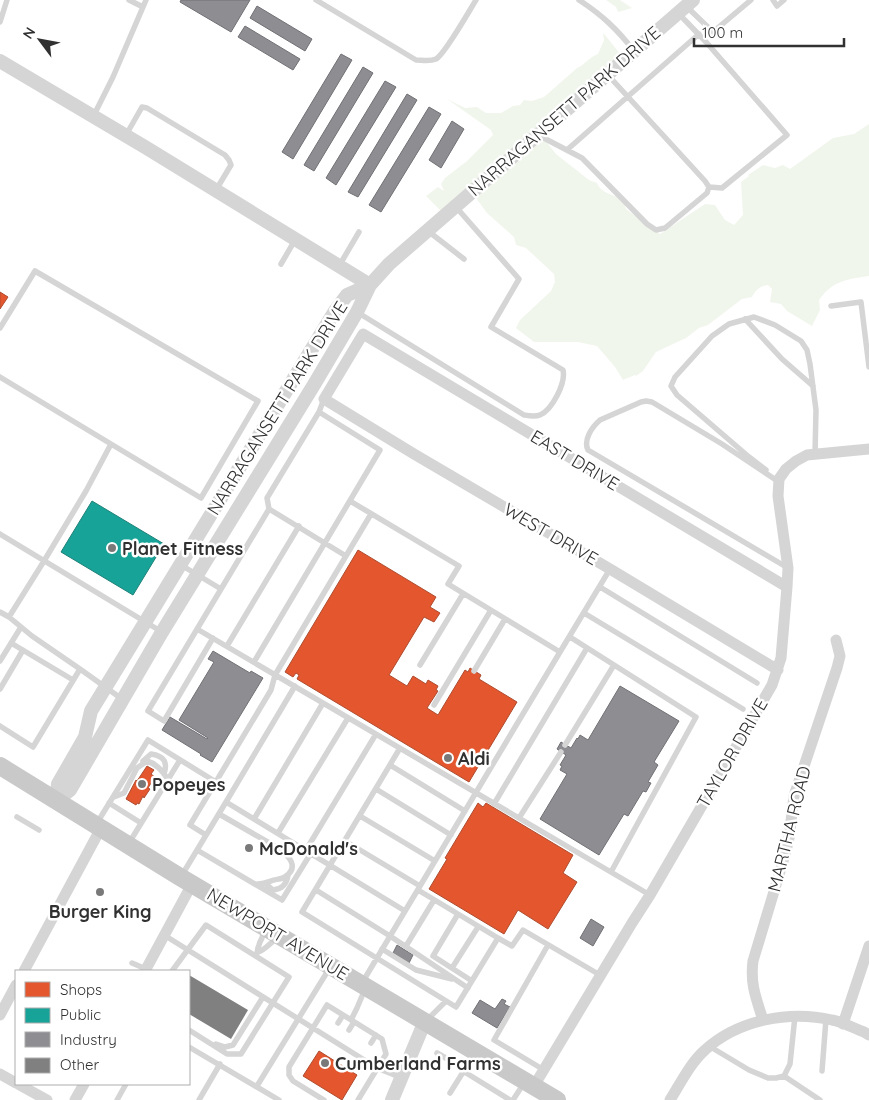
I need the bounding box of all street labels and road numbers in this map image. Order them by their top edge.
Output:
street label: NARRAGANSETT PARK DRIVE [463,21,665,201]
street label: NARRAGANSETT PARK DRIVE [202,297,352,519]
street label: EAST DRIVE [526,425,624,495]
street label: WEST DRIVE [500,498,602,570]
street label: TAYLOR DRIVE [691,694,773,812]
street label: MARTHA ROAD [762,764,816,894]
street label: NEWPORT AVENUE [203,883,353,985]

